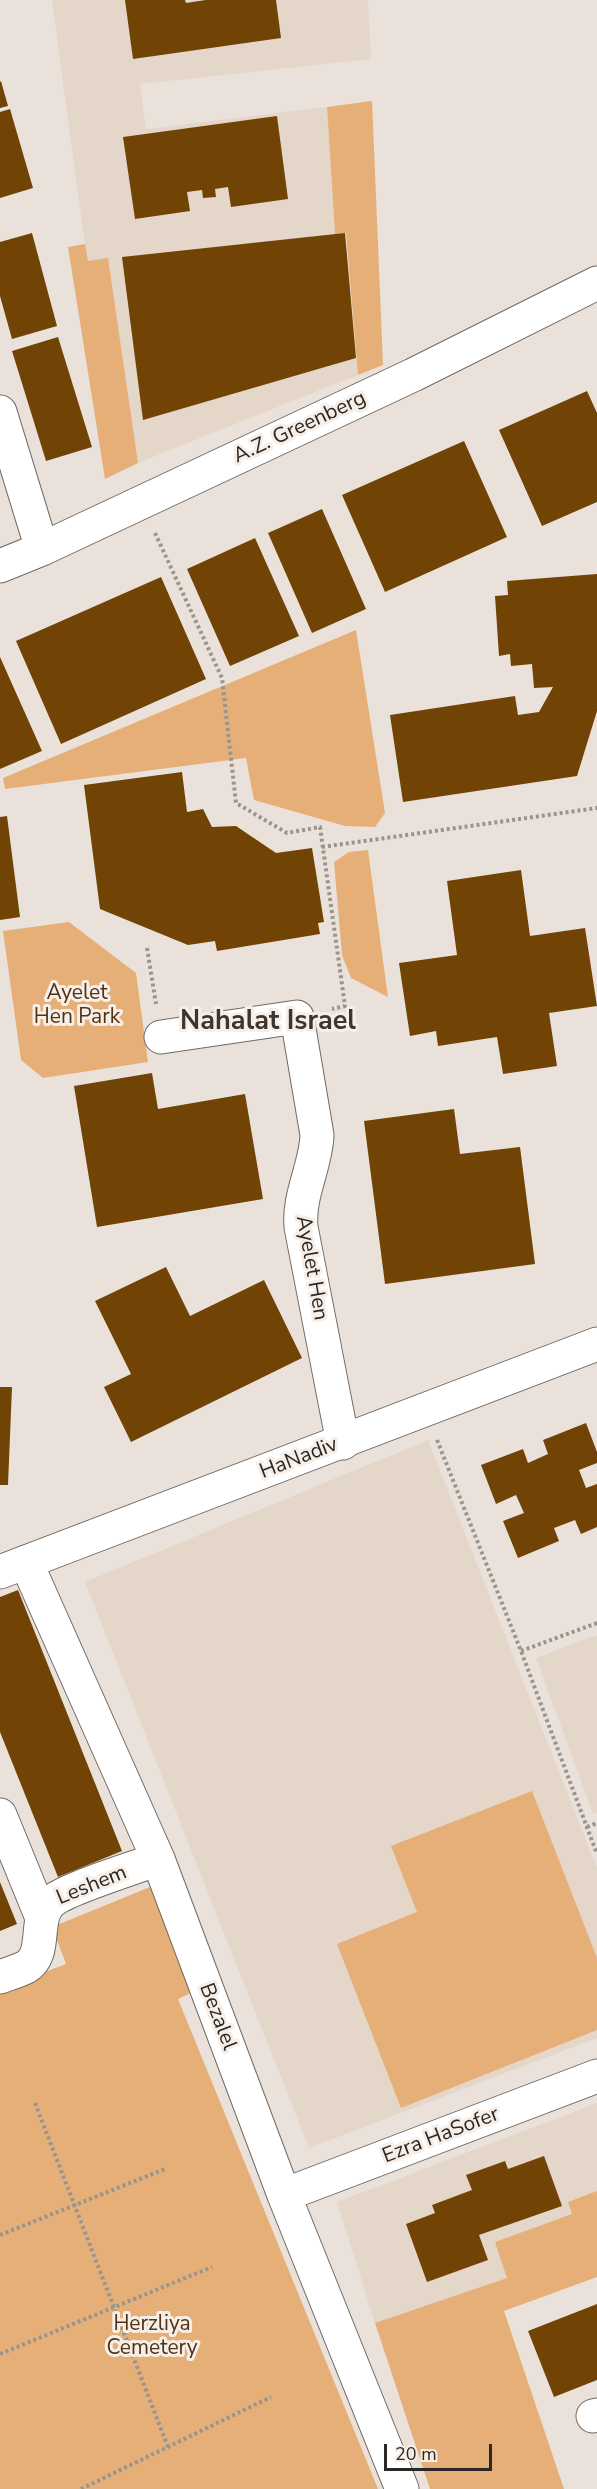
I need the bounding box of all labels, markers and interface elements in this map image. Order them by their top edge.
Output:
street label: A.Z. Greenberg [230,386,370,470]
park label: Ayelet Hen Park [34,981,120,1031]
district label: Nahalat Israel [180,1006,356,1038]
street label: Ayelet Hen [289,1214,333,1322]
street label: HaNadiv [256,1433,342,1485]
street label: Leshem [53,1861,131,1911]
street label: Bezalel [193,1980,241,2054]
street label: Ezra HaSofer [379,2102,503,2170]
park label: Herzliya Cemetery [106,2312,198,2362]
scale bar [387,2432,495,2470]
text: 20 m [395,2442,437,2466]

